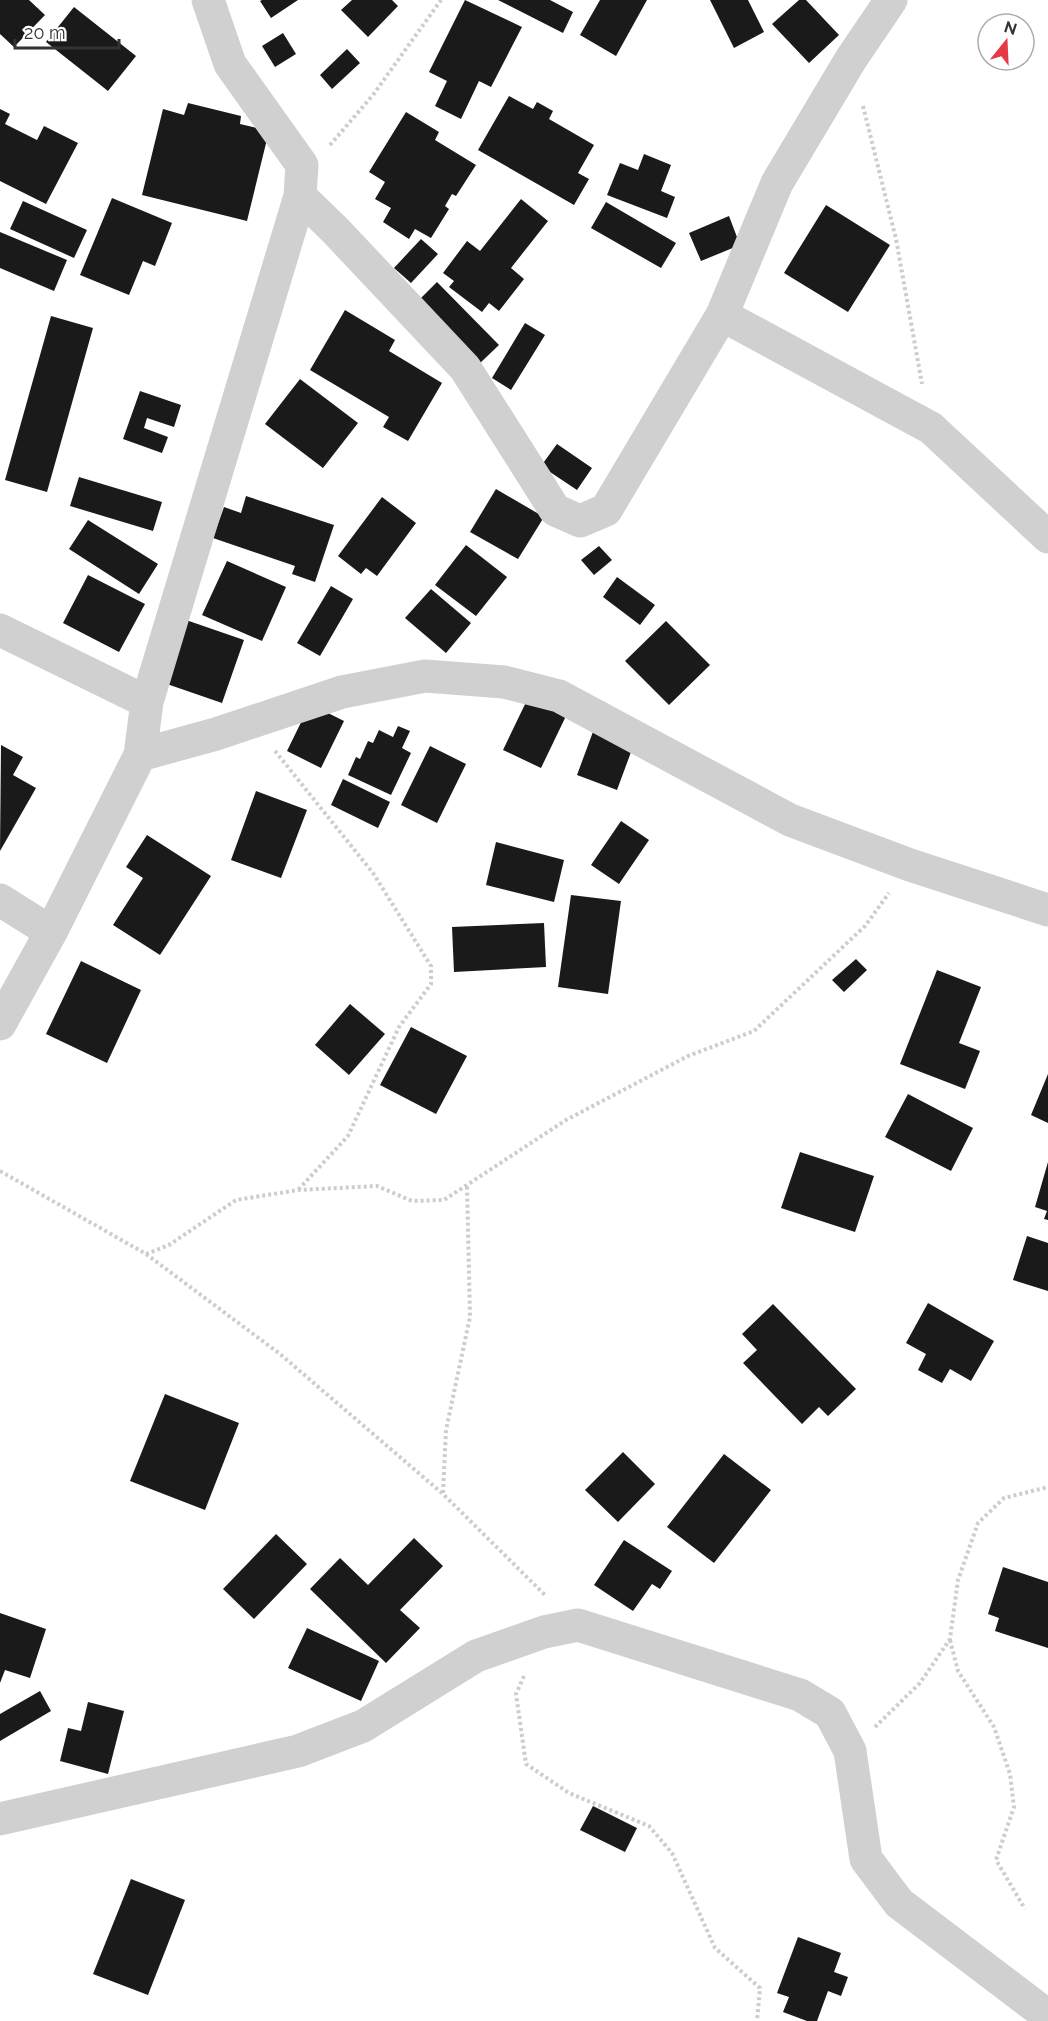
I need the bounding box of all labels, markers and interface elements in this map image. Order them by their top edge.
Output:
scale bar [15,12,118,50]
north arrow [976,12,1036,72]
text: N [1002,17,1019,39]
text: 20 m [24,22,66,43]

